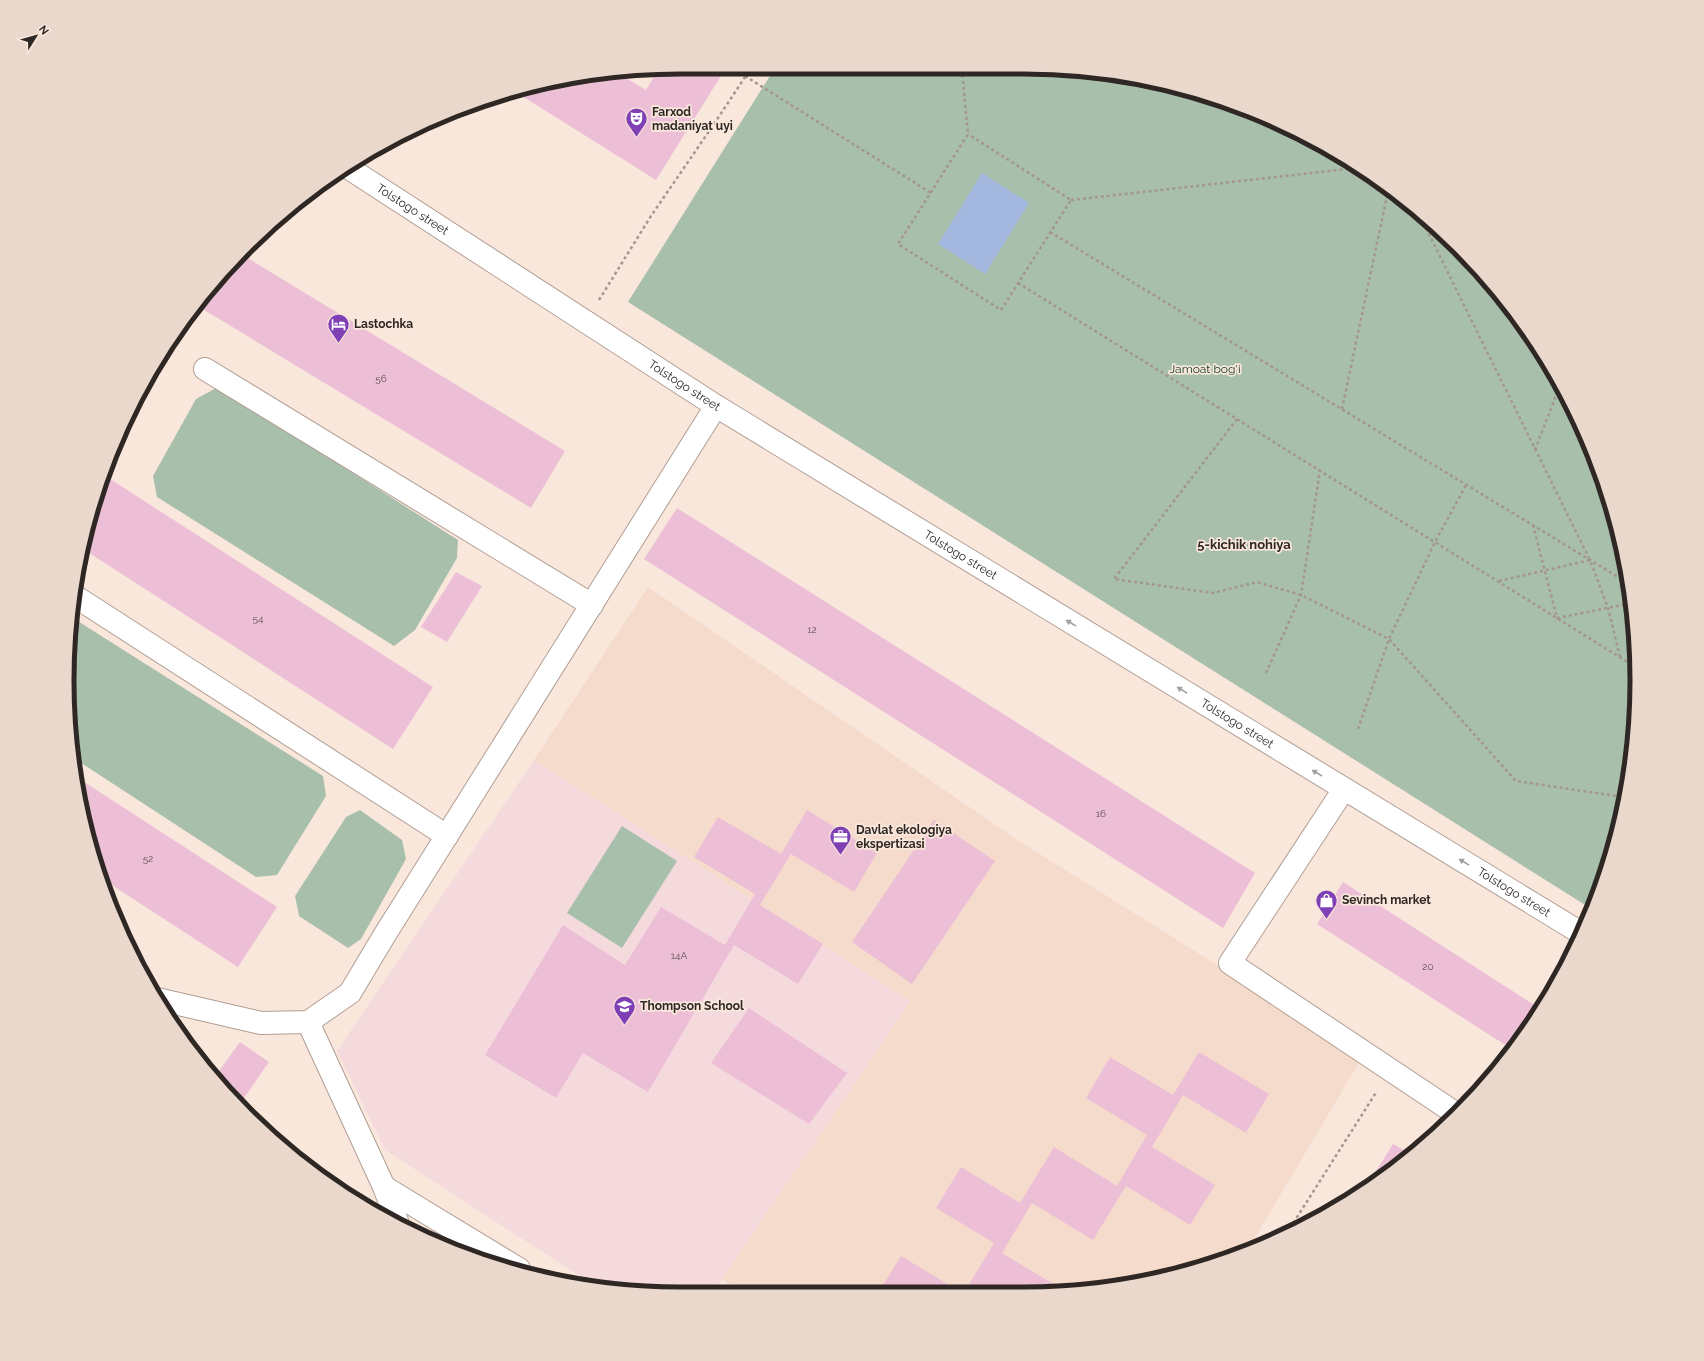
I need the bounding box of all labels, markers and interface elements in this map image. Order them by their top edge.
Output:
north arrow [16,16,56,56]
text: N [36,23,51,38]
place label: Farxod madaniyat uyi [652,105,733,133]
theatre icon: Farxod madaniyat uyi [623,106,649,139]
street label: Tolstogo street [374,181,451,238]
hotel icon: Lastochka [326,311,352,344]
place label: Lastochka [354,317,413,331]
street label: Tolstogo street [646,357,723,414]
park label: Jamoat bog'i [1169,362,1241,376]
house number: 56 [375,373,387,384]
street label: Tolstogo street [922,527,1000,583]
district label: 5-kichik nohiya [1197,537,1291,552]
house number: 54 [253,613,264,624]
one-way arrow [1065,619,1077,626]
house number: 12 [807,624,817,635]
one-way arrow [1176,687,1188,694]
street label: Tolstogo street [1198,696,1276,751]
one-way arrow [1311,769,1323,776]
house number: 16 [1096,808,1106,819]
place label: Davlat ekologiya ekspertizasi [856,823,952,851]
office icon: Davlat ekologiya ekspertizasi [828,824,854,857]
house number: 52 [143,853,153,864]
one-way arrow [1459,858,1469,866]
street label: Tolstogo street [1475,865,1553,920]
shop icon: Sevinch market [1313,887,1339,920]
place label: Sevinch market [1342,893,1431,907]
house number: 14A [671,950,687,961]
house number: 20 [1422,961,1434,972]
school or university icon: Thompson School [611,993,637,1026]
place label: Thompson School [640,999,744,1013]

